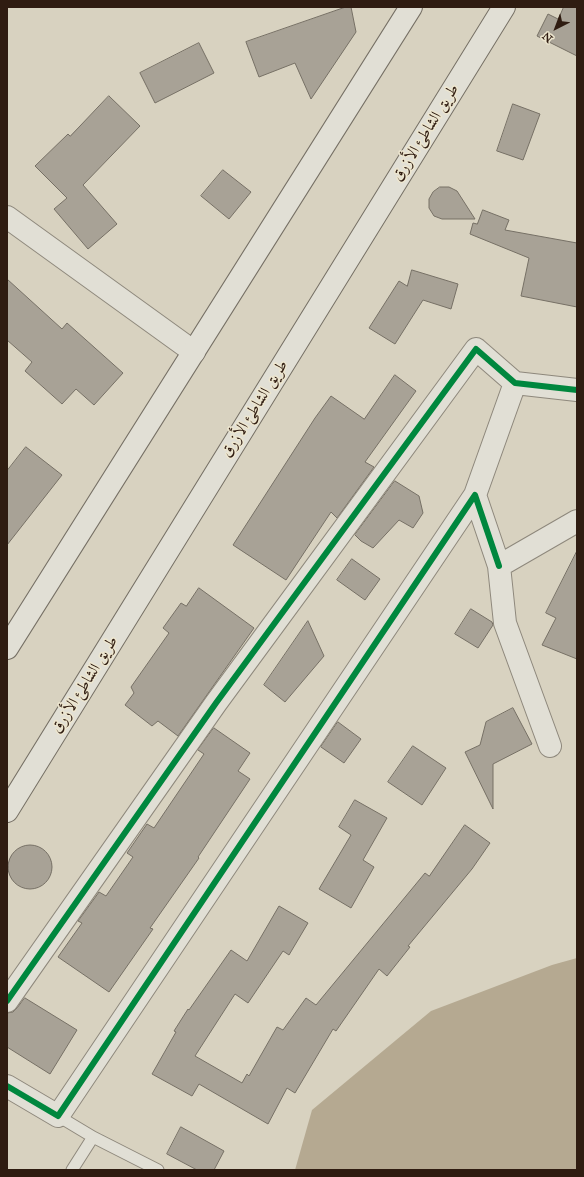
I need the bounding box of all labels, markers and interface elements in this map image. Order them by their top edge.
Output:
north arrow [536,8,576,48]
text: N [540,29,555,45]
street label: طريق الشاطئ الأزرق [388,81,464,185]
street label: طريق الشاطئ الأزرق [217,357,293,461]
street label: طريق الشاطئ الأزرق [47,633,123,737]

